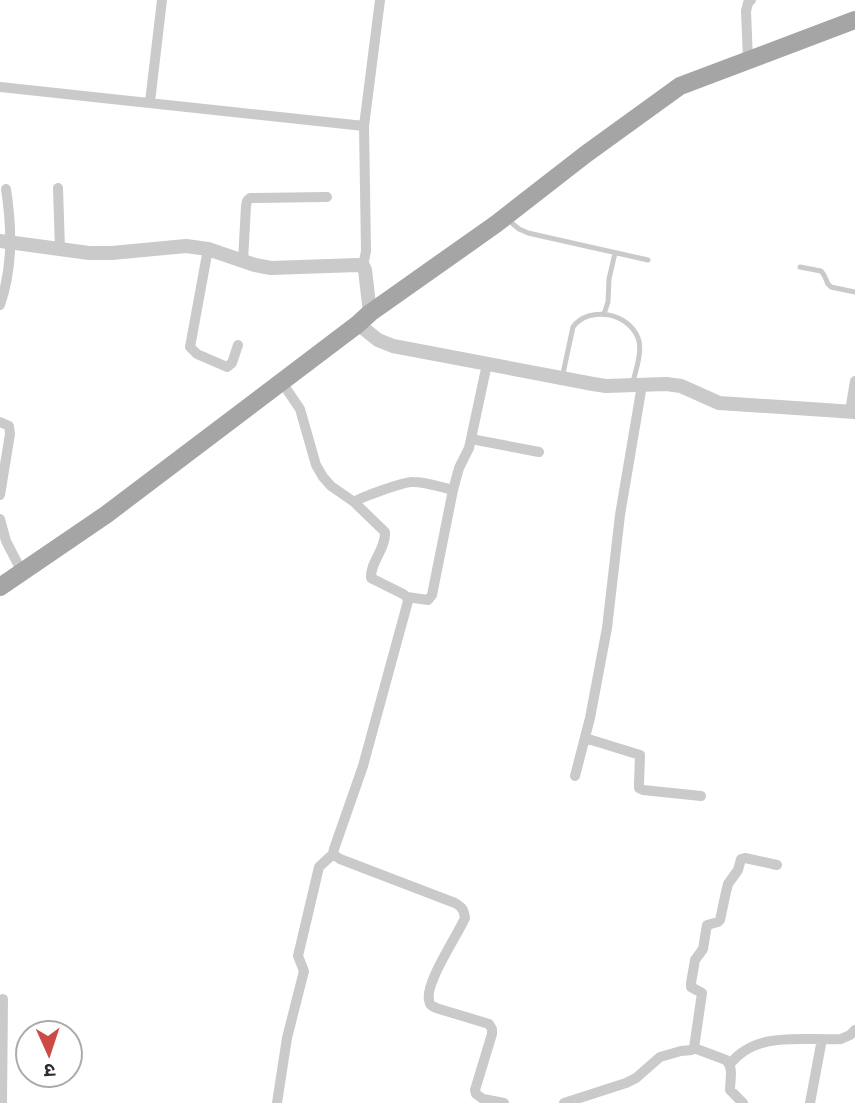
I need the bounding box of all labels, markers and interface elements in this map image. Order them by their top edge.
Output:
north arrow [14,1019,84,1089]
text: उ [43,1057,56,1086]

